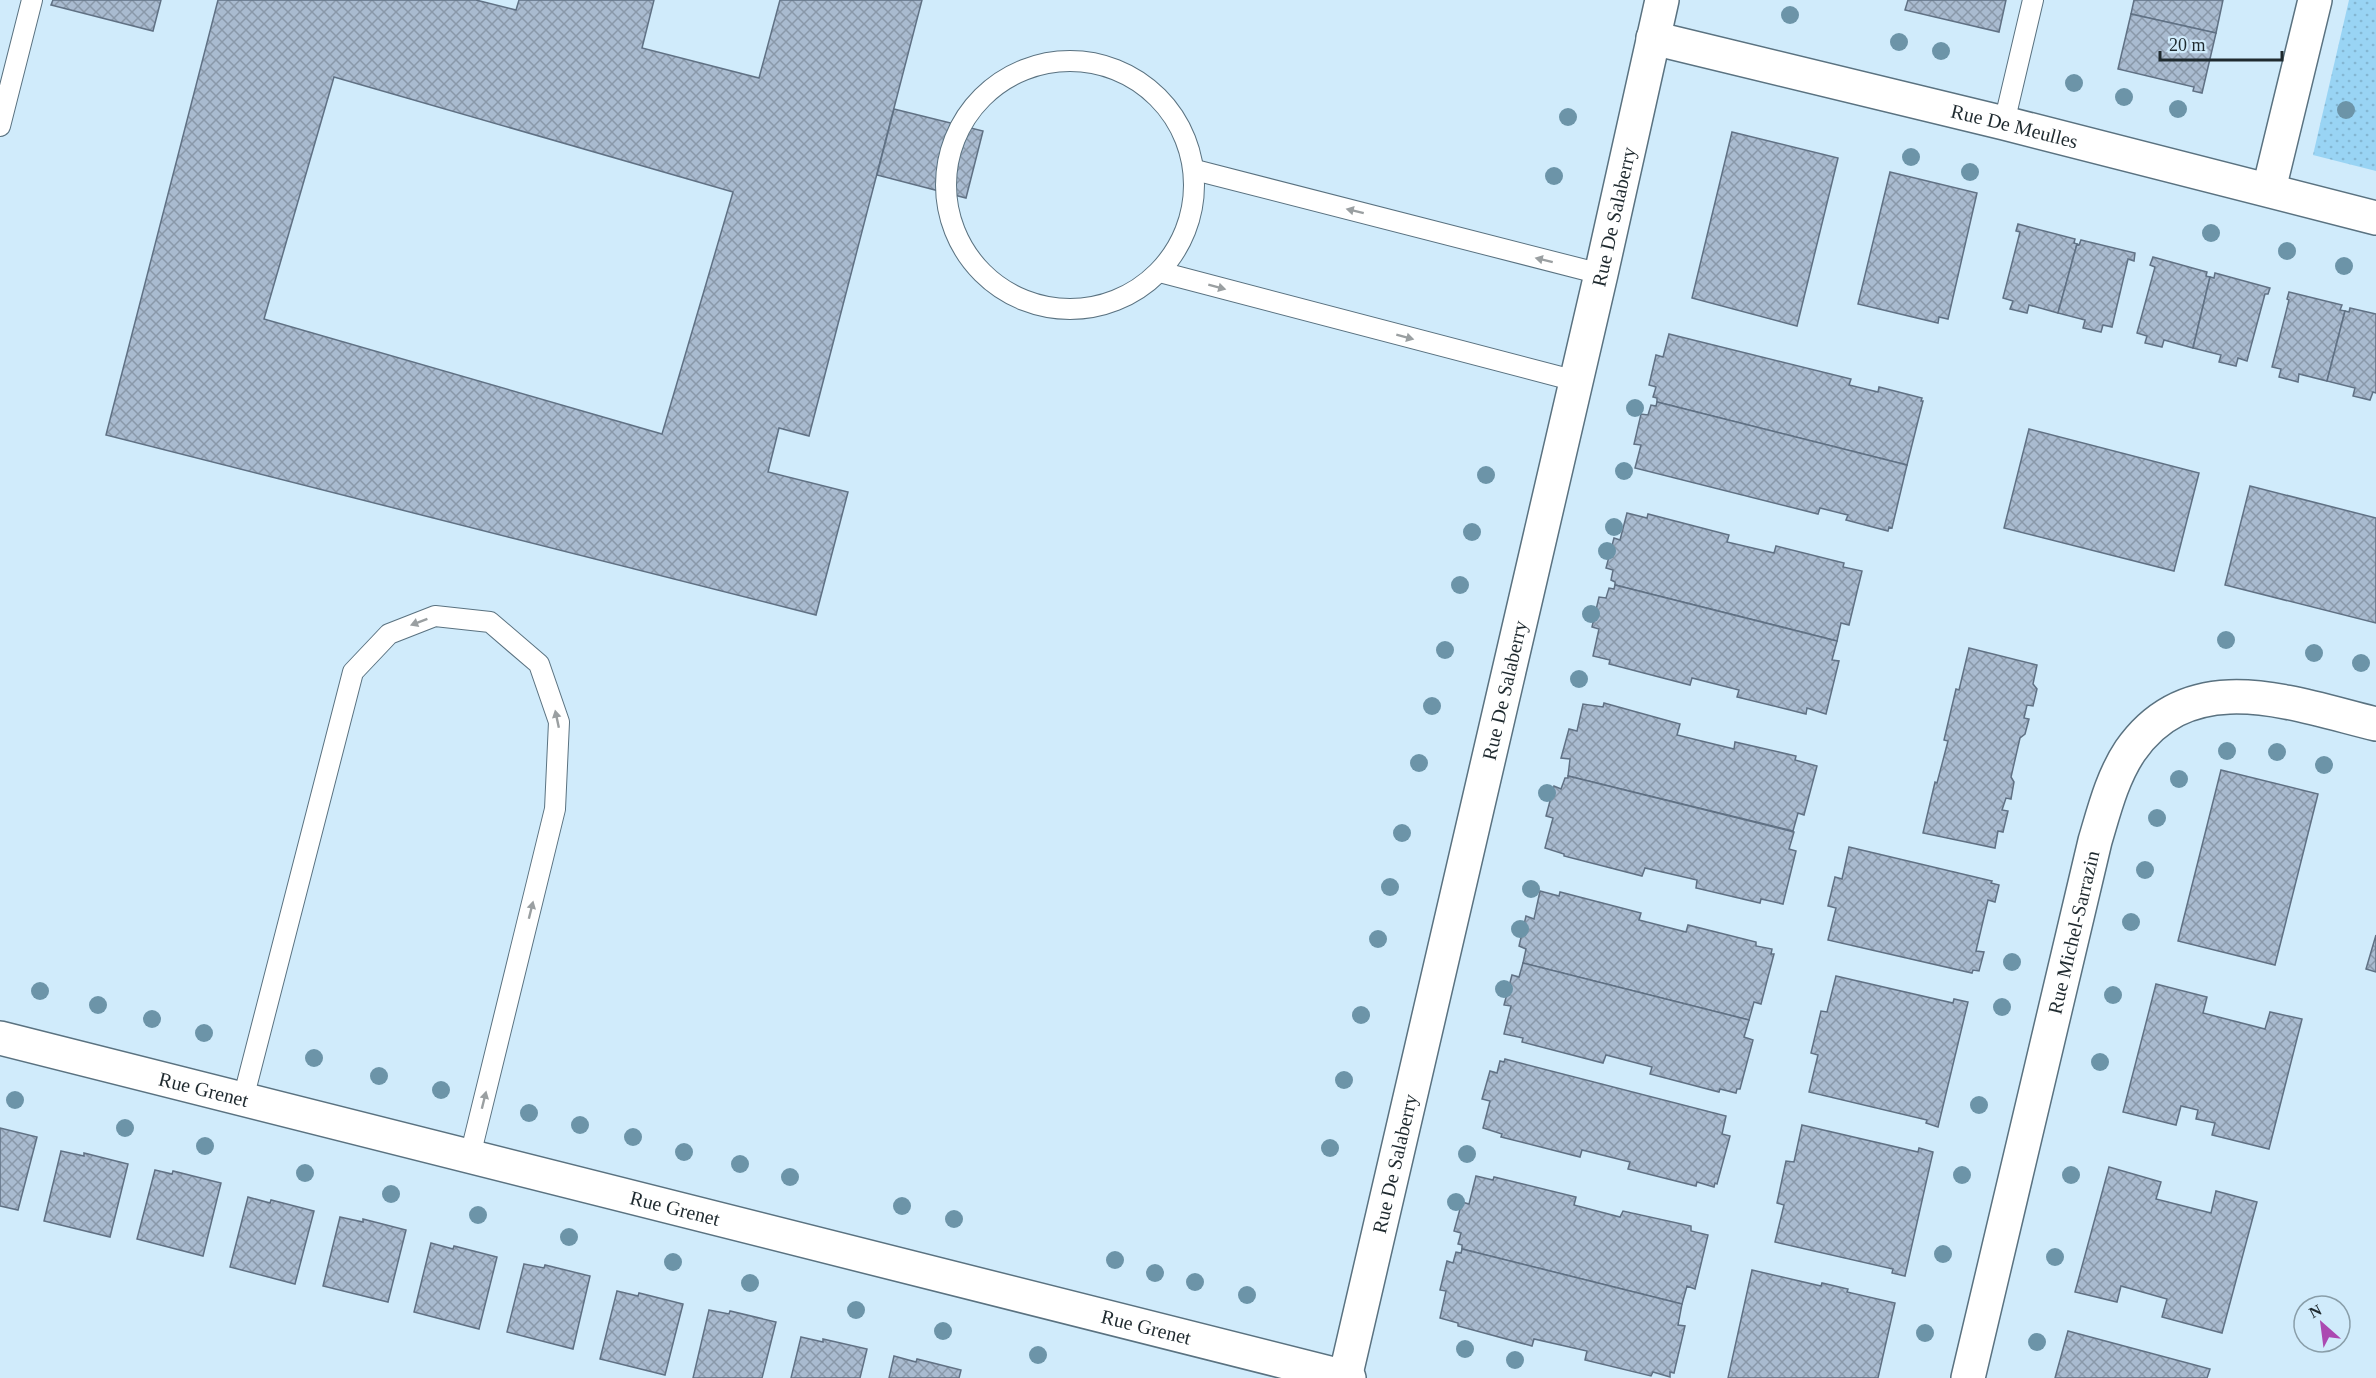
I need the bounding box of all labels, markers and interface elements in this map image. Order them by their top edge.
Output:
scale bar [2160,24,2282,62]
text: 20 m [2169,35,2206,55]
street label: Rue De Meulles [1949,100,2080,152]
street label: Rue De Salaberry [1587,145,1641,289]
one-way arrow [1346,206,1364,216]
one-way arrow [1535,254,1553,264]
one-way arrow [1208,283,1226,293]
one-way arrow [1396,333,1414,343]
one-way arrow [409,617,427,627]
street label: Rue De Salaberry [1478,618,1532,762]
one-way arrow [551,710,561,728]
street label: Rue Michel-Sarrazin [2043,848,2103,1016]
one-way arrow [526,901,536,919]
street label: Rue Grenet [156,1067,251,1111]
one-way arrow [479,1090,489,1109]
street label: Rue De Salaberry [1368,1092,1422,1235]
street label: Rue Grenet [628,1186,722,1230]
north arrow [2292,1294,2352,1354]
text: N [2306,1301,2325,1321]
street label: Rue Grenet [1099,1305,1194,1349]

